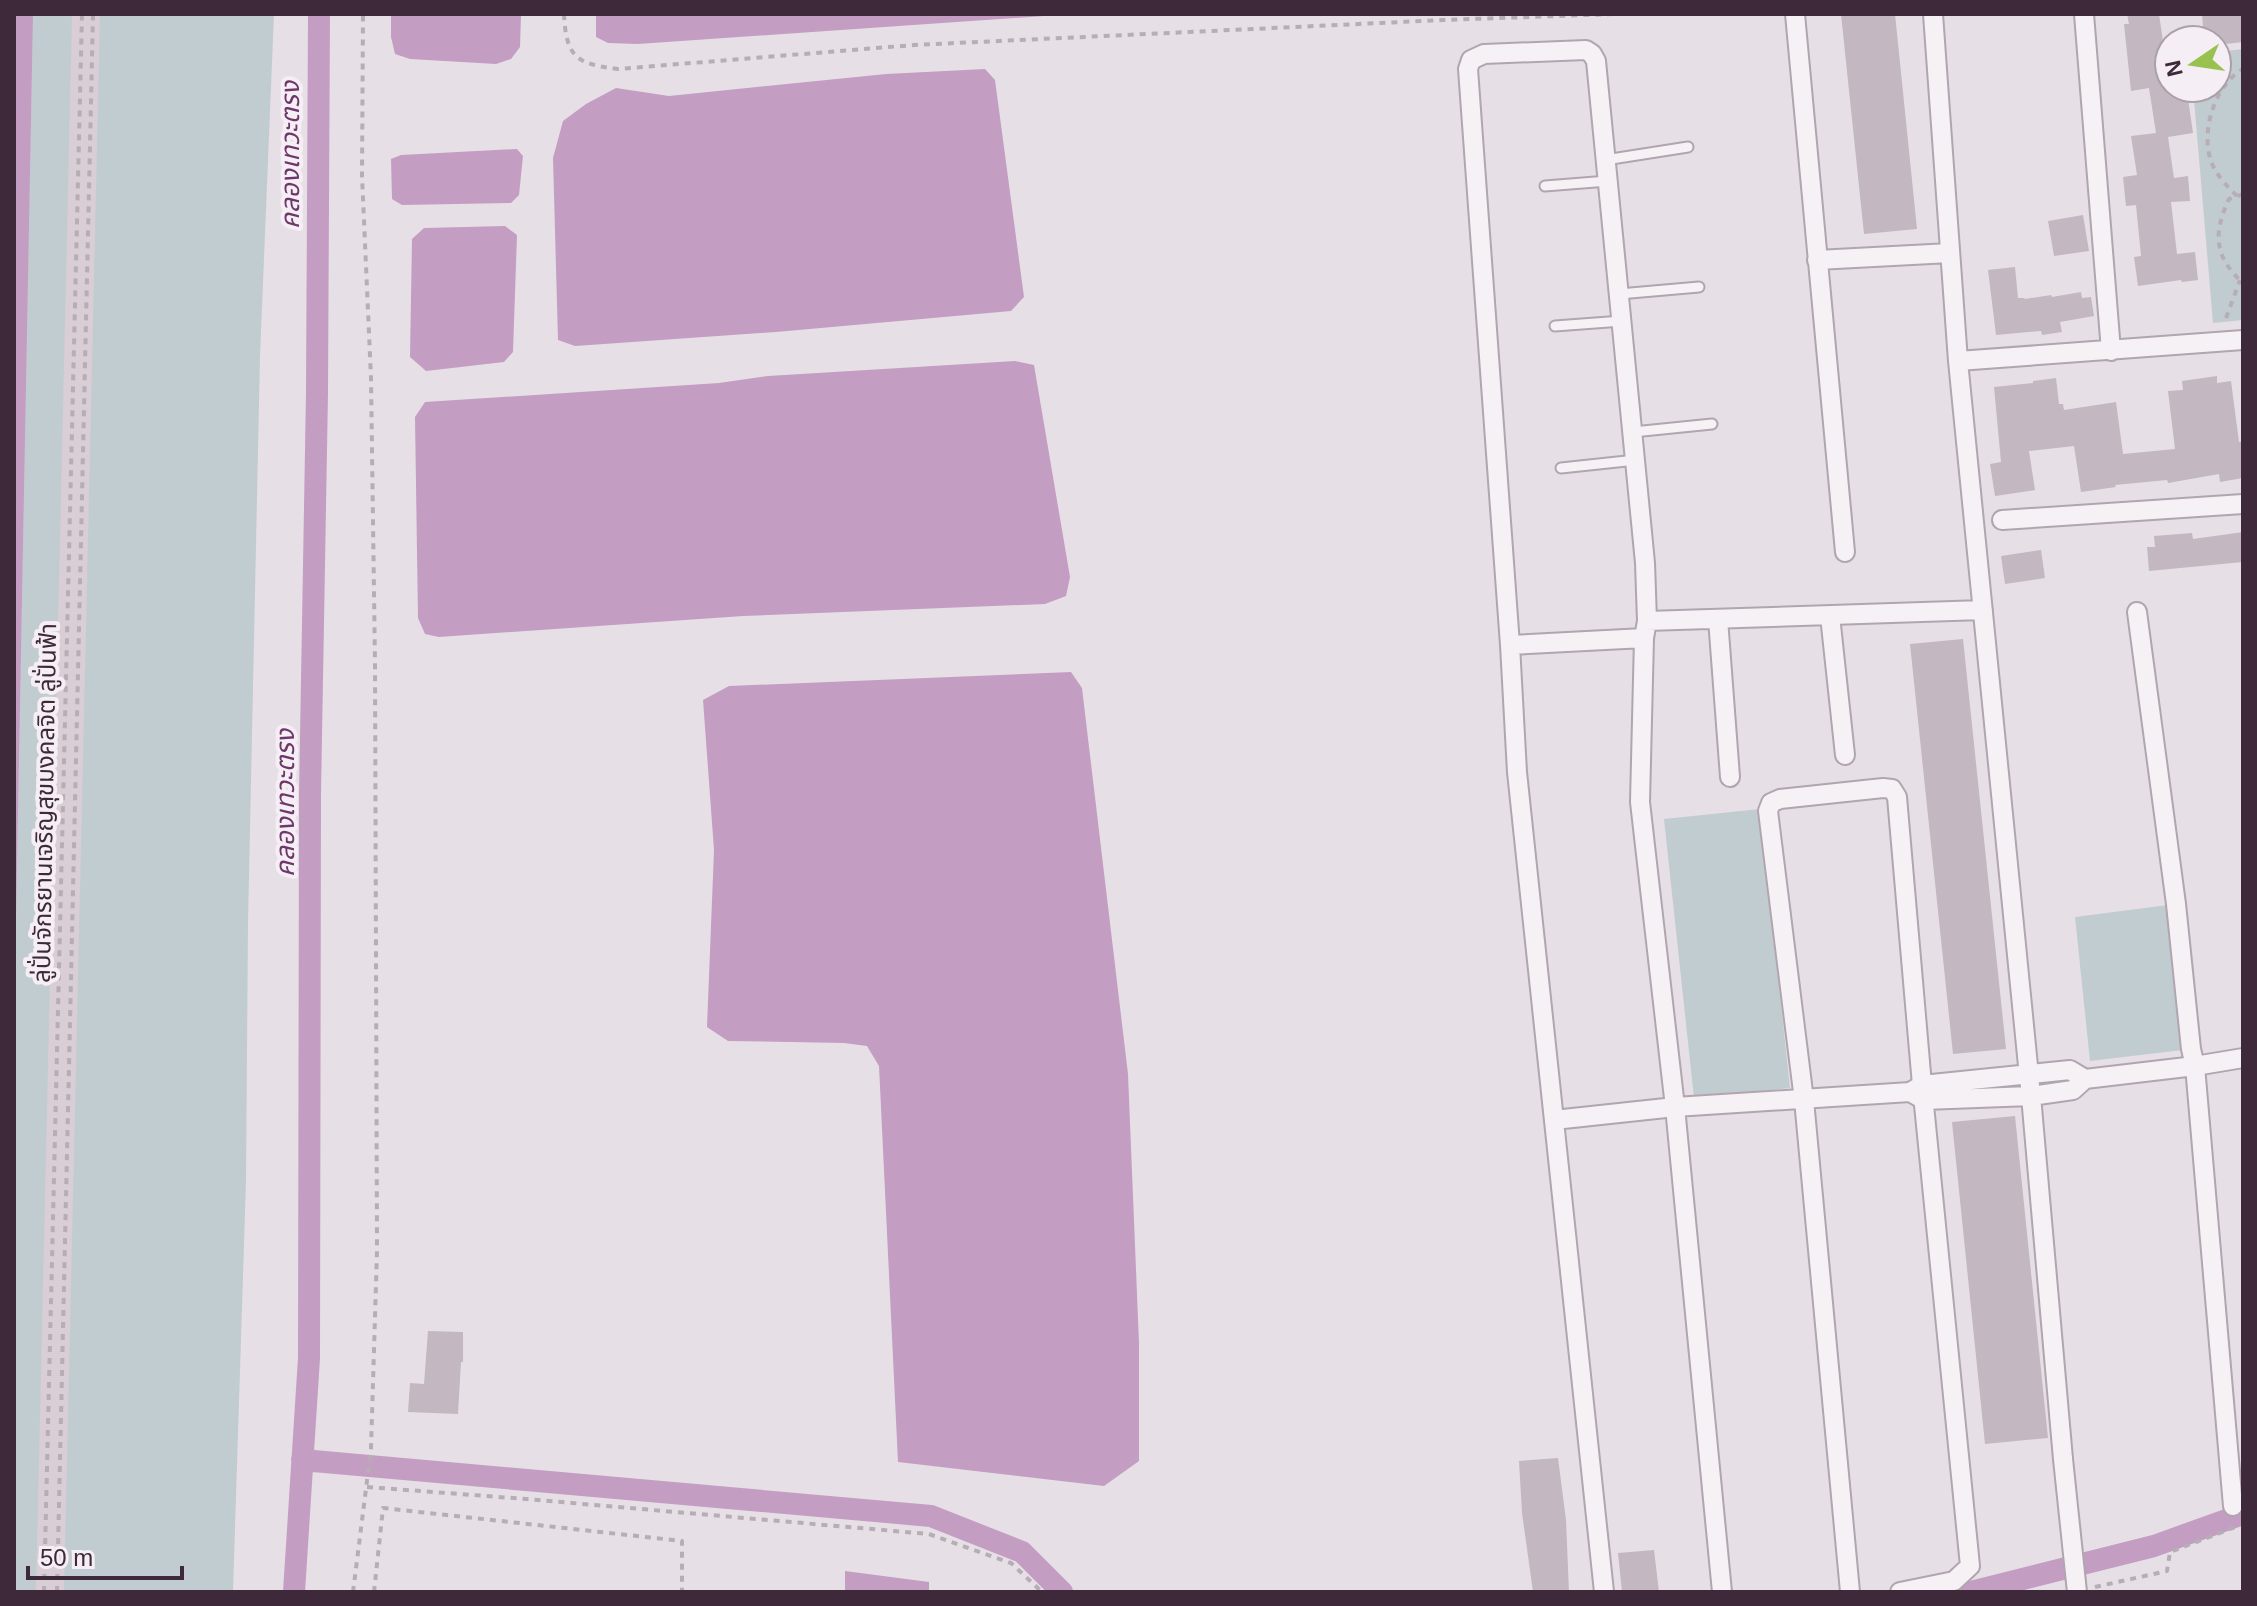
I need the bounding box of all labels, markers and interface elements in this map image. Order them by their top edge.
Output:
north arrow [2153,24,2233,104]
text: N [2160,58,2188,79]
water label: คลองเทวะตรง [275,80,305,229]
street label: ลู่ปั่นจักรยานเจริญสุขมงคลจิต ลู่ปั่นฟ้า [26,623,63,983]
water label: คลองเทวะตรง [270,728,300,877]
scale bar [28,1530,182,1580]
text: 50 m [40,1544,93,1571]

